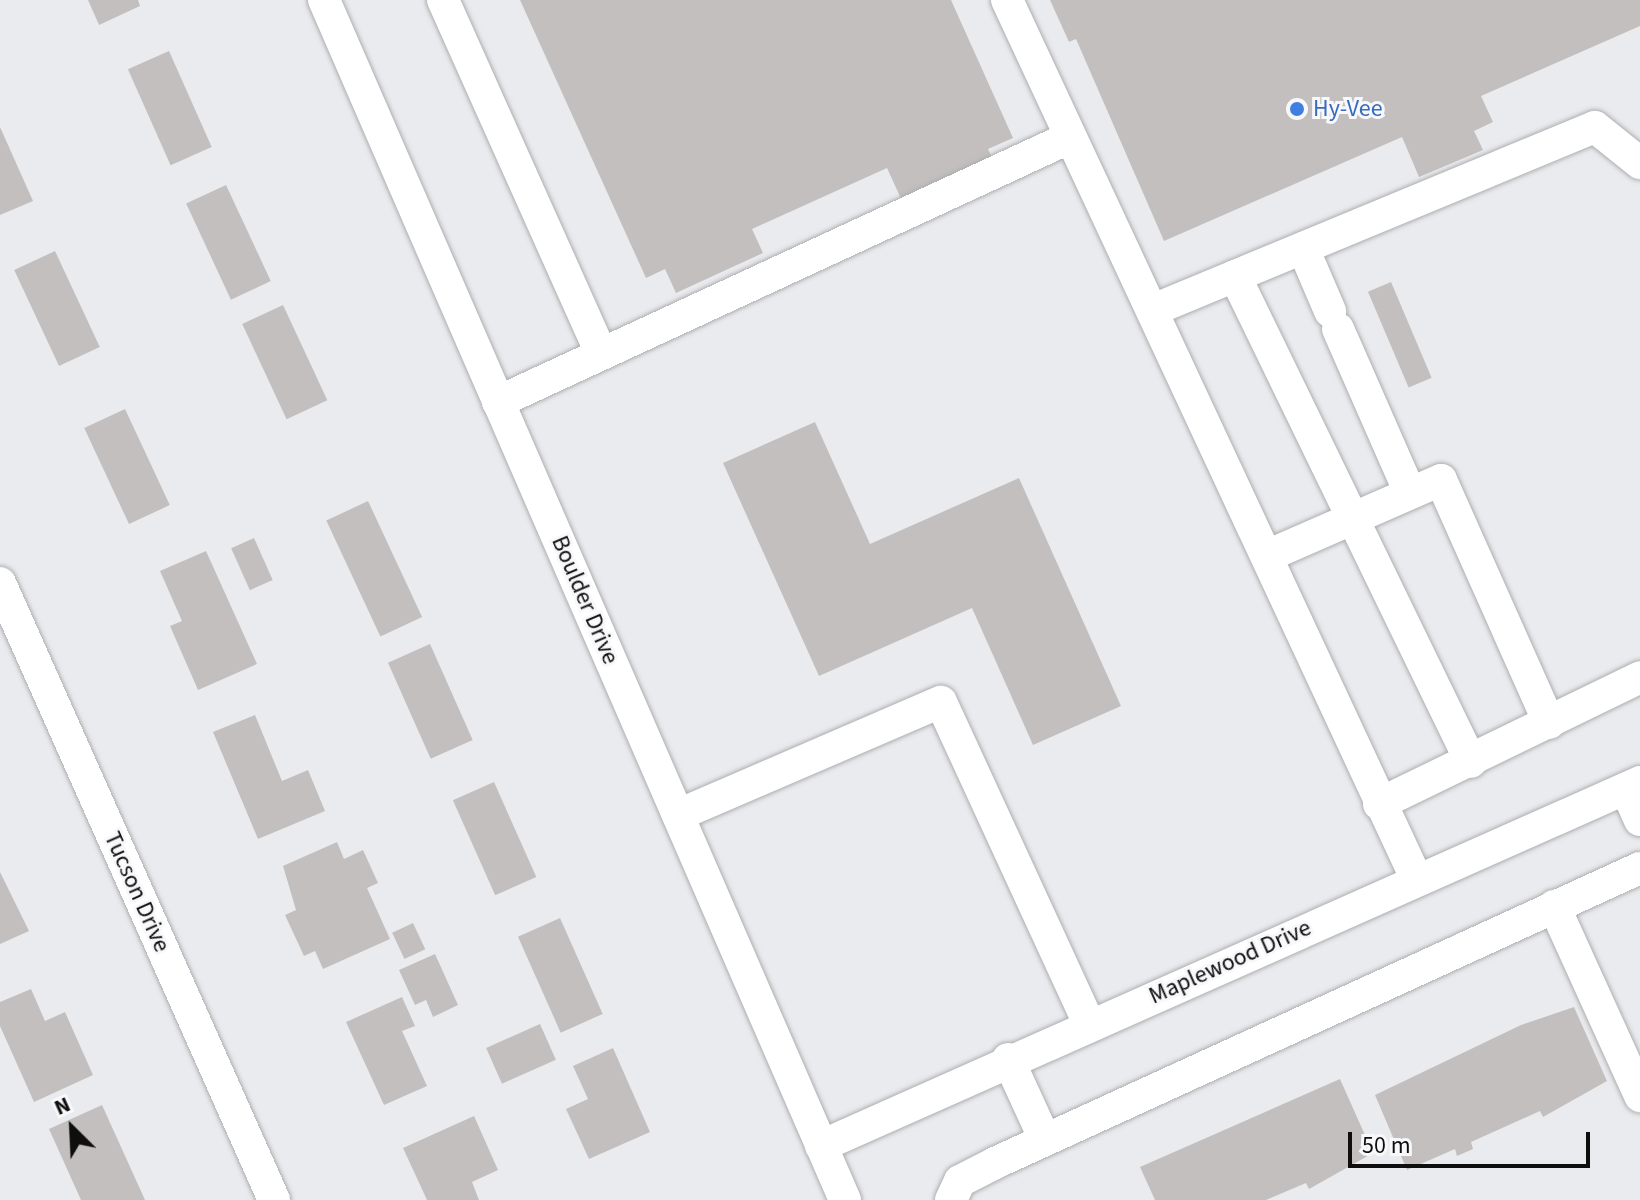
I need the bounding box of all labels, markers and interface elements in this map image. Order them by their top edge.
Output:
place label: Hy-Vee [1313,95,1383,123]
marker: Hy-Vee [1288,100,1306,118]
street label: Boulder Drive [545,531,625,669]
street label: Tucson Drive [98,827,176,957]
street label: Maplewood Drive [1145,913,1315,1011]
north arrow [32,1088,112,1168]
text: N [49,1088,75,1124]
scale bar [1352,1116,1594,1166]
text: 50 m [1362,1128,1411,1163]

